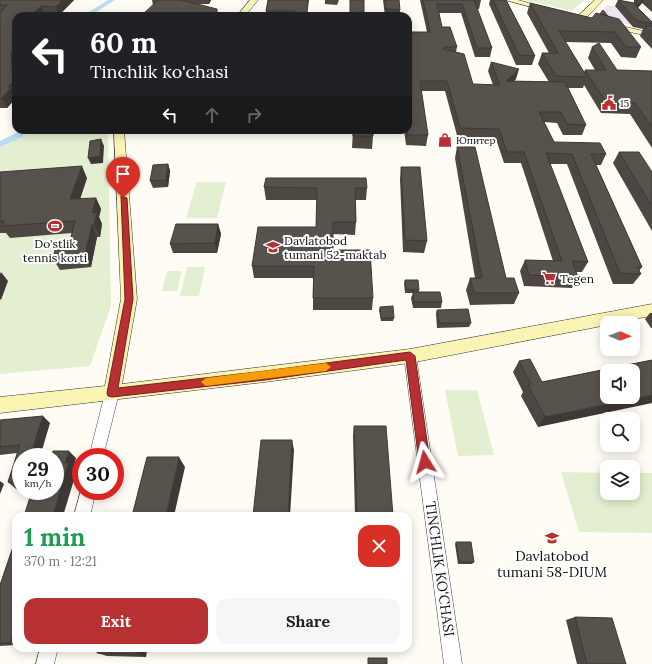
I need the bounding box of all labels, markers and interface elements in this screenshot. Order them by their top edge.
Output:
text: 60 m [90,25,157,61]
icon: left [24,28,76,80]
text: Tinchlik ko'chasi [90,60,229,83]
public building icon: 15 [601,95,617,111]
place label: 15 [620,97,629,110]
icon: left [159,104,181,126]
icon: ahead [201,104,223,126]
icon: right [243,104,265,126]
shop icon: Юпитер [437,132,453,148]
place label: Юпитер [456,134,496,147]
pin [106,157,140,198]
icon: arrive [112,163,134,185]
sports icon: Do'stlik tennis korti [47,218,63,234]
place label: Davlatobod tumani 52-maktab [284,233,386,262]
place label: Do'stlik tennis korti [23,236,87,265]
school or university icon: Davlatobod tumani 52-maktab [265,239,281,255]
supermarket icon: Tegen [541,270,557,286]
place label: Tegen [560,271,594,286]
north arrow [600,316,640,356]
map controls [600,316,640,500]
button: sound [600,364,640,404]
button: search [600,412,640,452]
position arrow [404,441,446,483]
speed limit sign: 30 [72,448,124,500]
text: 29 [27,456,49,481]
button: layers [600,460,640,500]
text: km/h [24,477,52,490]
street label: TINCHLIK KO'CHASI [422,500,458,638]
text: 1 min [24,522,85,553]
button: close [358,525,400,567]
school or university icon: Davlatobod tumani 58-DIUM [544,530,560,546]
place label: Davlatobod tumani 58-DIUM [497,547,607,581]
text: 370 m · 12:21 [24,553,97,570]
button: Exit [24,598,208,644]
button: Share [216,598,400,644]

